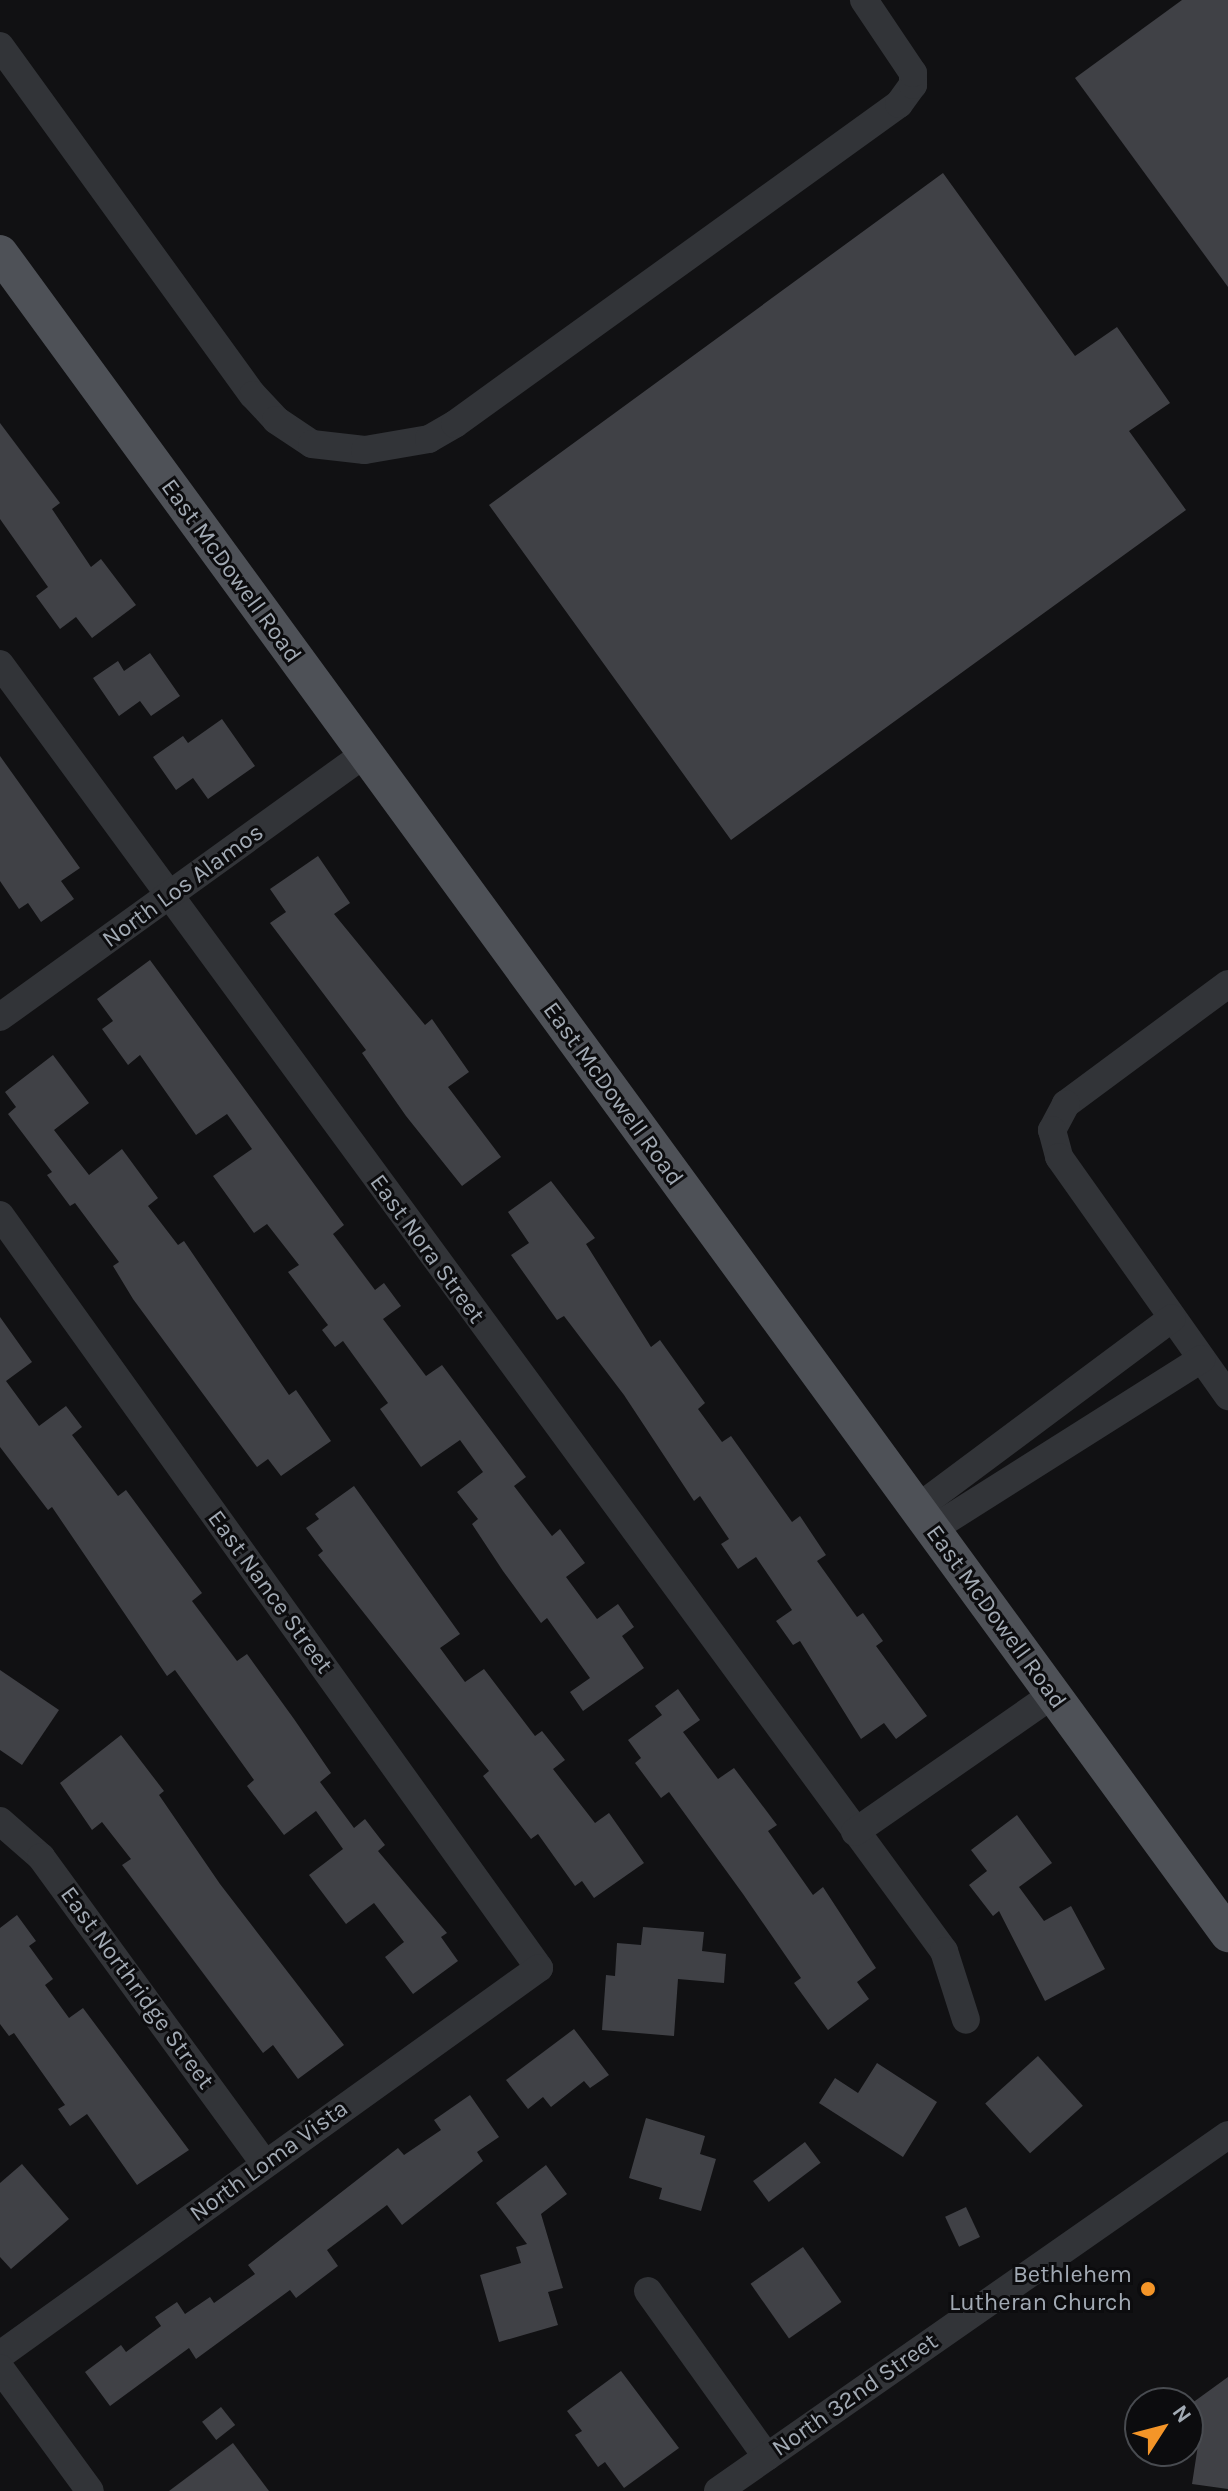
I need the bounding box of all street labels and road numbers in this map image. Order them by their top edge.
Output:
street label: East McDowell Road [155,474,307,668]
street label: North Los Alamos [97,818,269,954]
street label: East McDowell Road [537,997,689,1191]
street label: East Nora Street [363,1169,491,1329]
street label: East Nance Street [201,1505,339,1679]
street label: East McDowell Road [920,1520,1072,1714]
street label: East Northridge Street [54,1881,220,2095]
street label: North Loma Vista [184,2094,354,2228]
street label: North 32nd Street [767,2327,943,2463]

